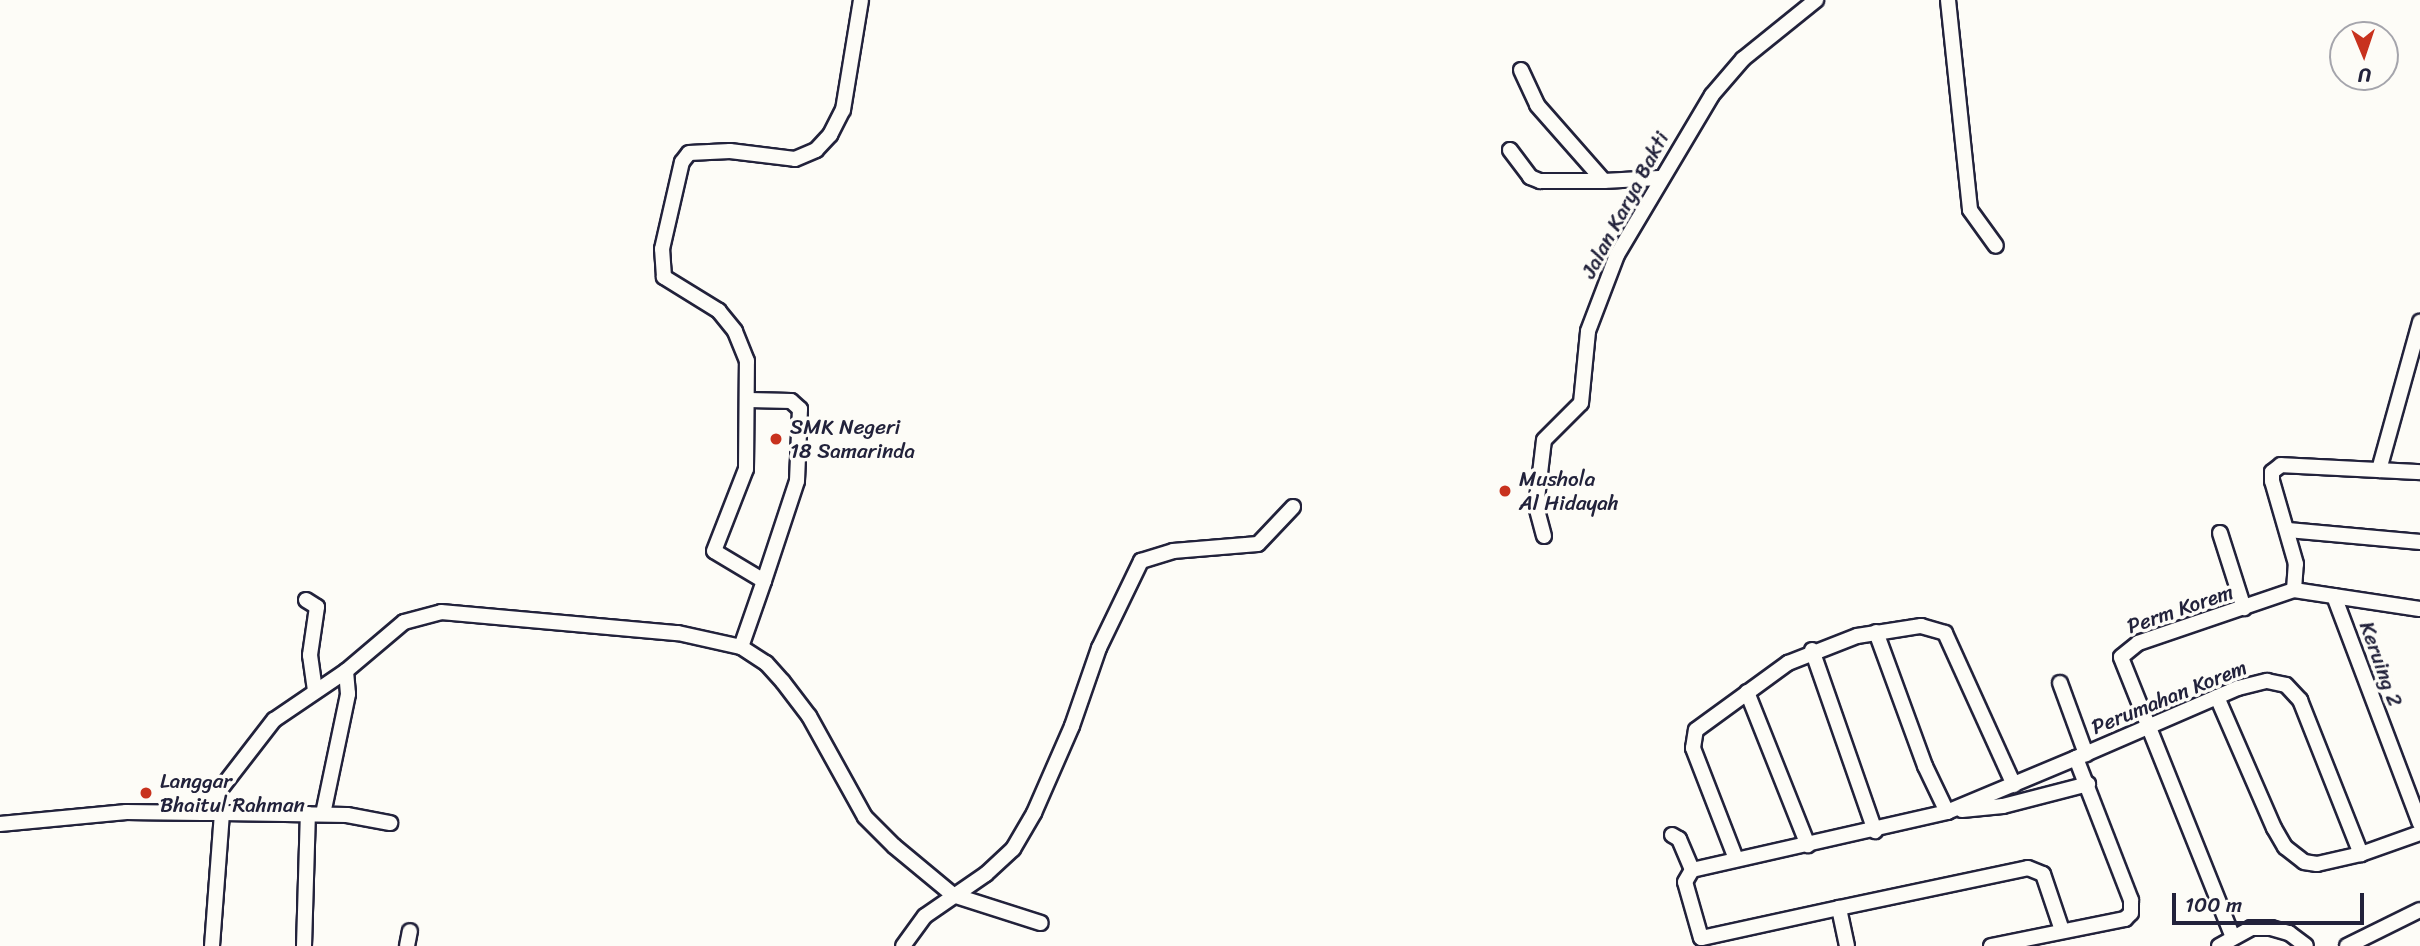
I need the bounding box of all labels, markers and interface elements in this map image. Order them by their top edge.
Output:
north arrow [2329,21,2399,91]
text: U [2358,59,2372,92]
street label: Jalan Karya Bakti [1576,127,1674,283]
place label: SMK Negeri 18 Samarinda [790,414,915,464]
marker: SMK Negeri 18 Samarinda [768,431,784,447]
place label: Mushola Al Hidayah [1519,466,1619,516]
marker: Mushola Al Hidayah [1497,483,1513,499]
street label: Perm Korem [2123,579,2237,639]
street label: Keruing 2 [2354,618,2408,710]
street label: Perumahan Korem [2087,654,2251,740]
place label: Langgar Bhaitul Rahman [160,768,305,818]
marker: Langgar Bhaitul Rahman [138,785,154,801]
scale bar [2175,880,2368,924]
text: 100 m [2185,886,2242,924]

